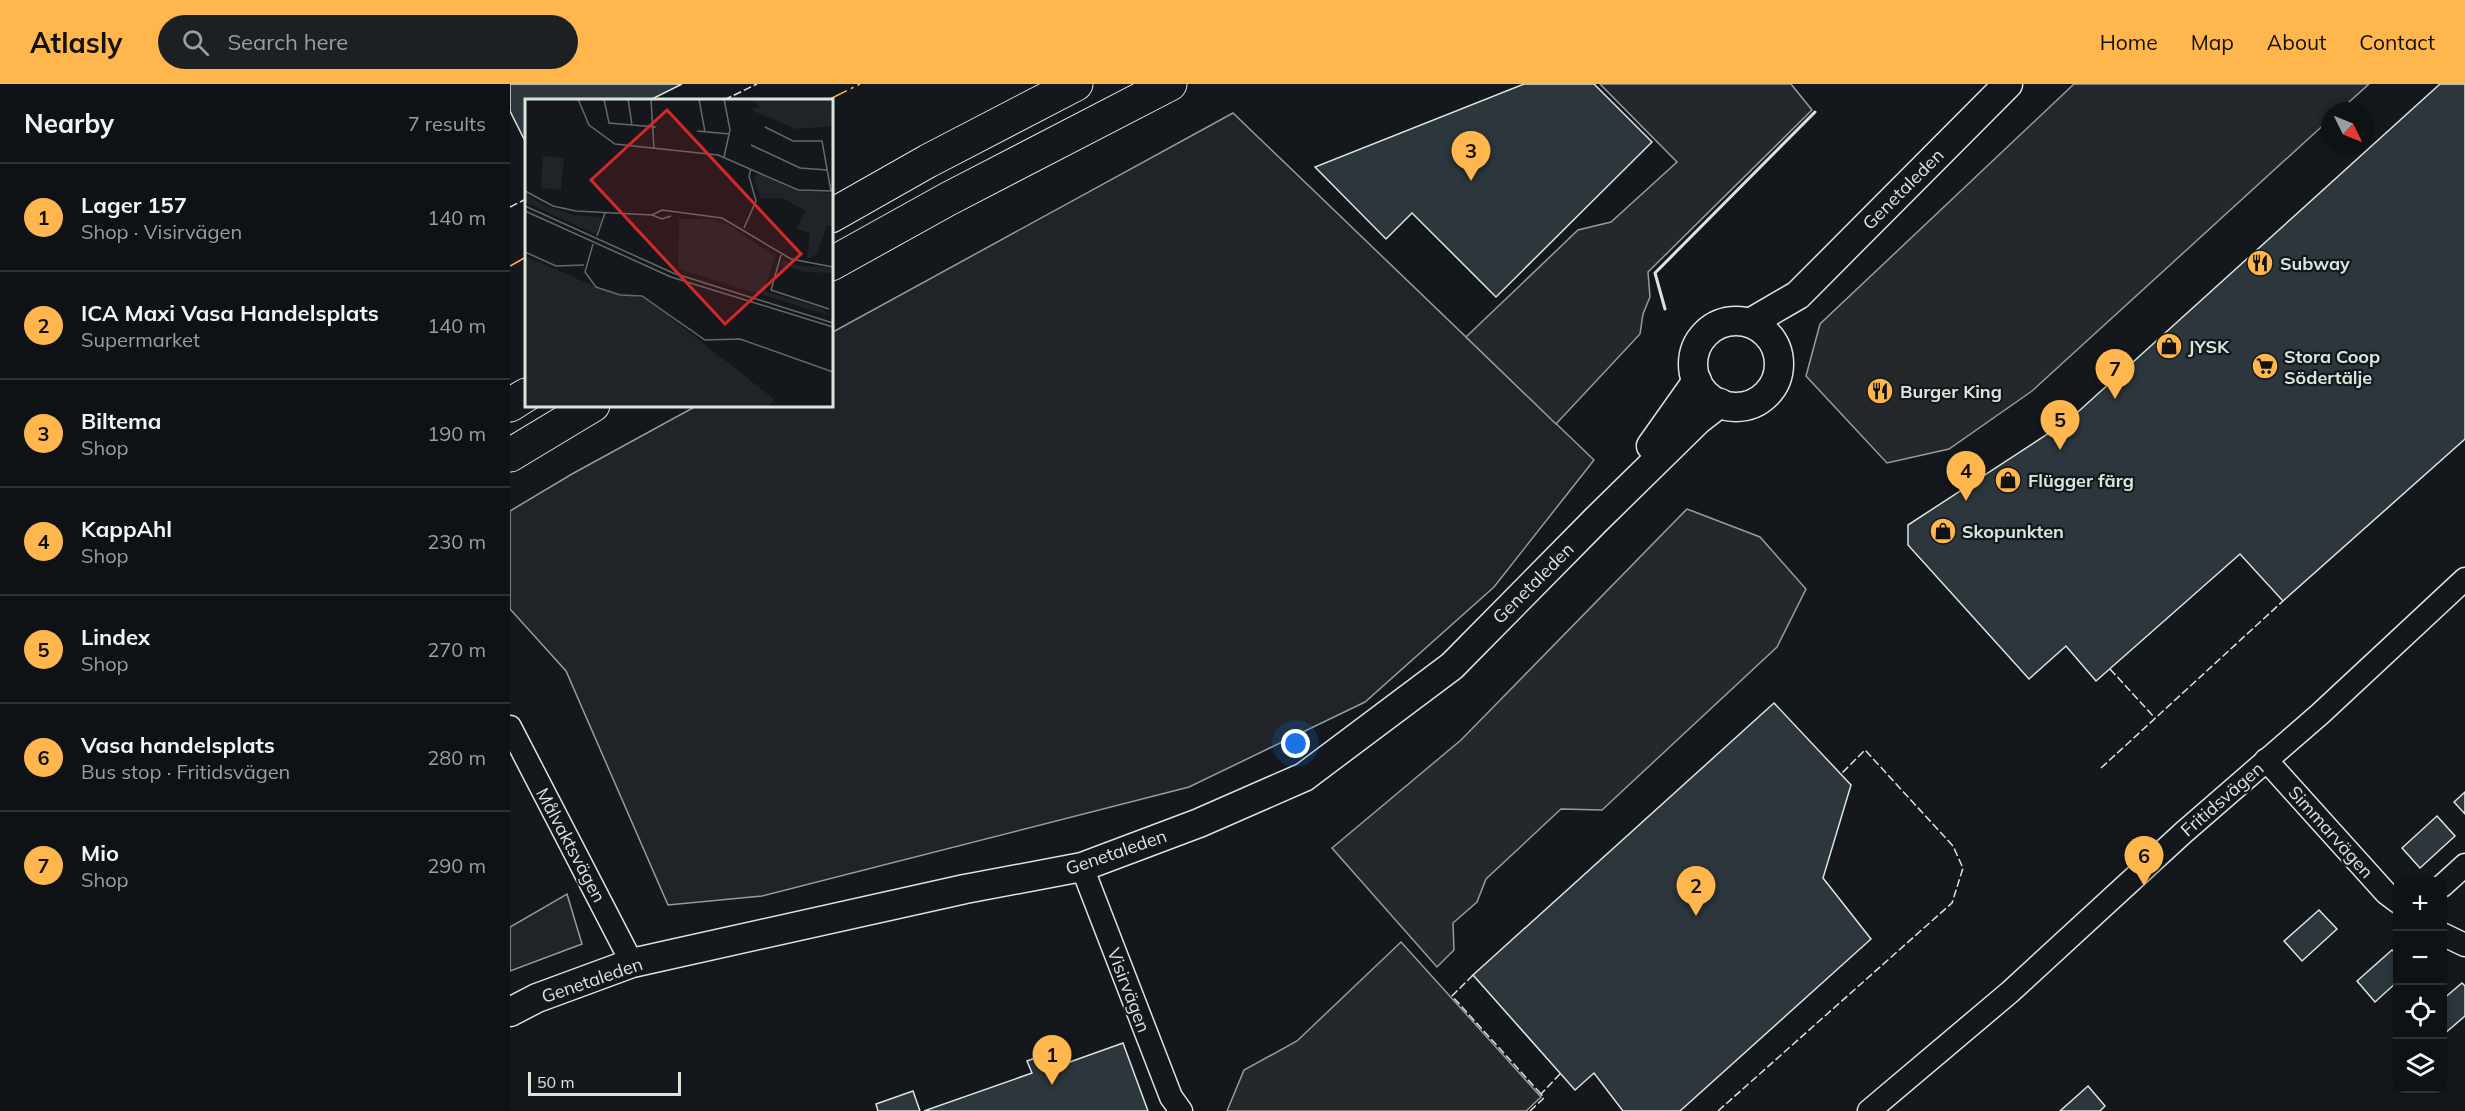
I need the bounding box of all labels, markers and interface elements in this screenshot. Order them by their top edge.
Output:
search box [158,15,578,69]
text: Atlasly [30,25,122,60]
icon: search [179,26,212,59]
text: Search here [227,28,348,56]
text: Home [2100,29,2158,55]
text: Map [2191,29,2234,55]
text: About [2267,29,2326,55]
text: Contact [2359,29,2435,55]
inset map [525,99,832,406]
north arrow [2321,102,2375,156]
text: Nearby [24,107,114,140]
text: 7 results [408,111,486,136]
pin: 3 [1452,132,1490,181]
street label: Genetaleden [1858,144,1948,234]
text: Lager 157 [81,191,187,219]
text: 1 [38,205,50,230]
text: 140 m [427,205,486,230]
text: Shop · Visirvägen [81,219,242,244]
restaurant icon: Subway [2245,248,2275,278]
place label: Subway [2280,252,2350,275]
text: ICA Maxi Vasa Handelsplats [81,299,379,327]
text: 2 [38,313,50,338]
text: 140 m [427,313,486,338]
text: Supermarket [81,327,200,352]
shop icon: JYSK [2154,331,2184,361]
place label: JYSK [2188,335,2230,358]
place label: Stora Coop Södertälje [2284,345,2380,389]
pin: 7 [2096,350,2134,399]
supermarket icon: Stora Coop Södertälje [2250,351,2280,381]
restaurant icon: Burger King [1865,376,1895,406]
place label: Burger King [1900,380,2002,403]
pin: 5 [2040,400,2080,450]
text: Biltema [81,407,161,435]
text: 3 [38,421,50,446]
text: 190 m [427,421,486,446]
text: Shop [81,435,129,460]
pin: 4 [1946,452,1986,501]
shop icon: Flügger färg [1993,465,2023,495]
place label: Flügger färg [2028,469,2134,492]
text: KappAhl [81,515,172,543]
shop icon: Skopunkten [1928,516,1958,546]
place label: Skopunkten [1962,520,2064,543]
text: 4 [38,529,50,554]
text: 230 m [427,529,486,554]
street label: Genetaleden [1488,538,1578,628]
text: Shop [81,543,129,568]
text: Lindex [81,623,150,651]
text: 5 [38,637,50,662]
text: 270 m [427,637,486,662]
text: Shop [81,651,129,676]
your location [1281,729,1310,758]
text: Vasa handelsplats [81,731,275,759]
text: 6 [38,745,50,770]
text: 280 m [427,745,486,770]
street label: Fritidsvägen [2176,757,2268,841]
text: Bus stop · Fritidsvägen [81,759,290,784]
street label: Simmarvägen [2283,781,2379,883]
street label: Målvaktsvägen [531,784,611,906]
street label: Genetaleden [1062,824,1170,880]
pin: 6 [2124,836,2164,886]
text: Mio [81,839,119,867]
text: 7 [38,853,50,878]
text: 290 m [427,853,486,878]
pin: 2 [1676,866,1716,916]
text: Shop [81,867,129,892]
map controls [2393,877,2447,1093]
button: + [2393,877,2447,931]
button: − [2393,931,2447,985]
street label: Visirvägen [1102,944,1156,1036]
street label: Genetaleden [538,952,646,1008]
button: locate [2393,985,2447,1039]
pin: 1 [1032,1036,1072,1085]
button: layers [2393,1039,2447,1093]
scale bar [528,1069,681,1096]
text: 50 m [537,1072,574,1092]

